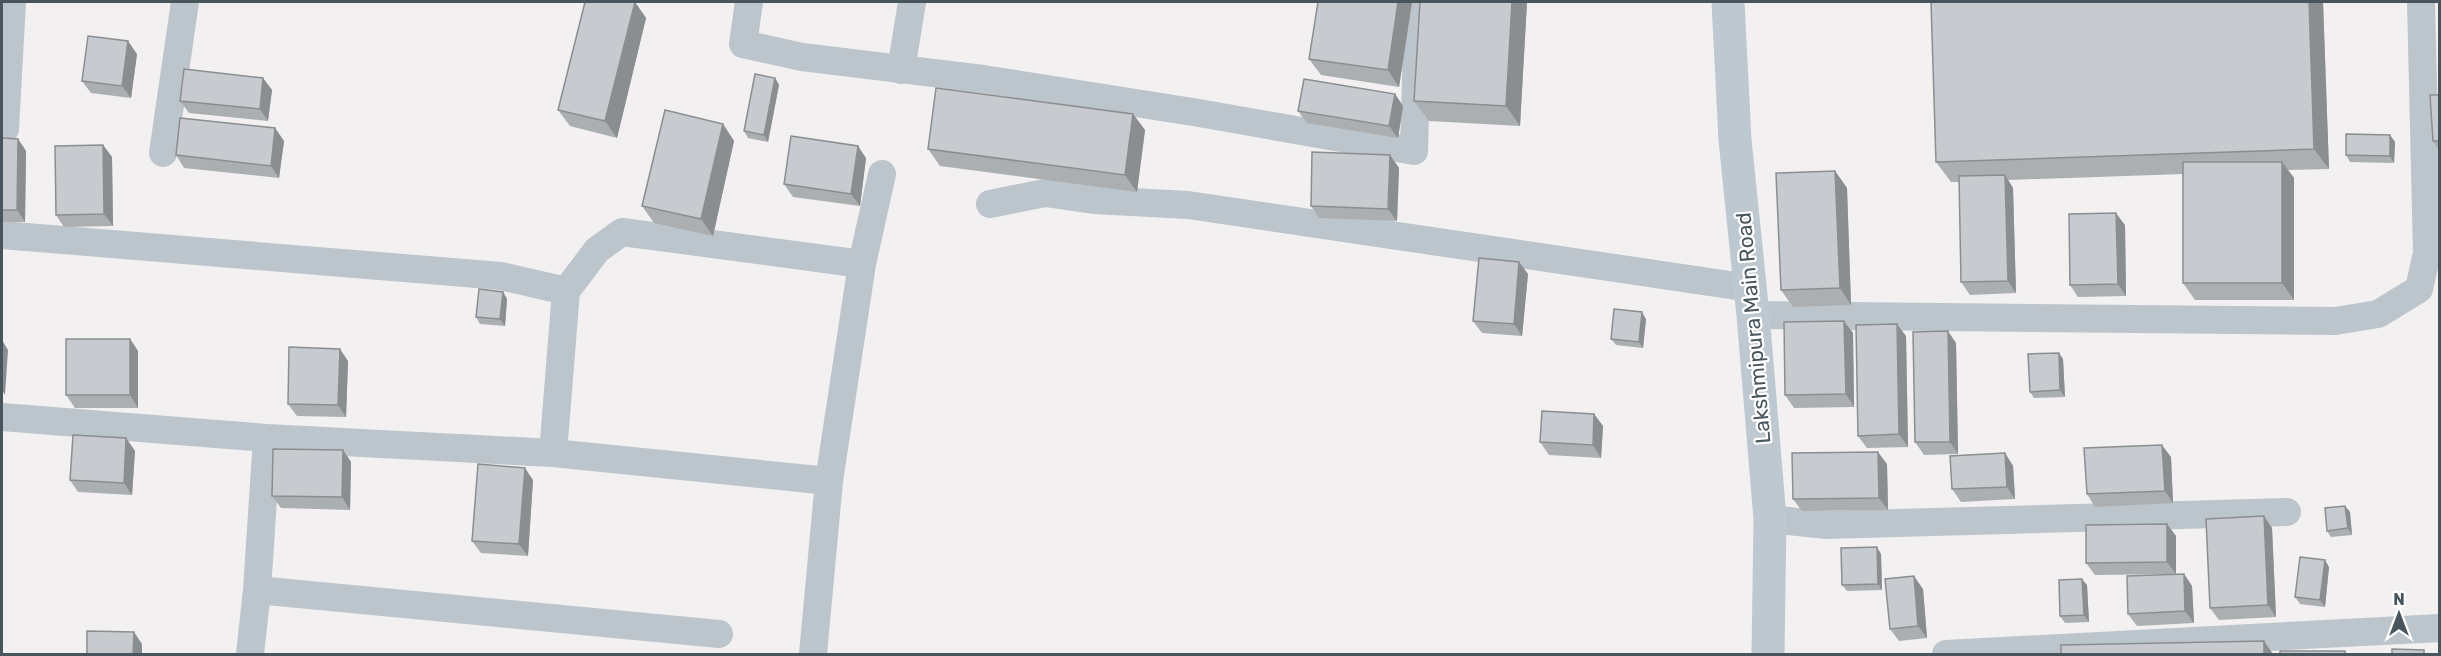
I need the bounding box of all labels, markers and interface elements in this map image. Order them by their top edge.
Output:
street label: Lakshmipura Main Road [1730,211,1776,445]
north arrow [2369,584,2429,644]
text: N [2393,590,2405,609]

